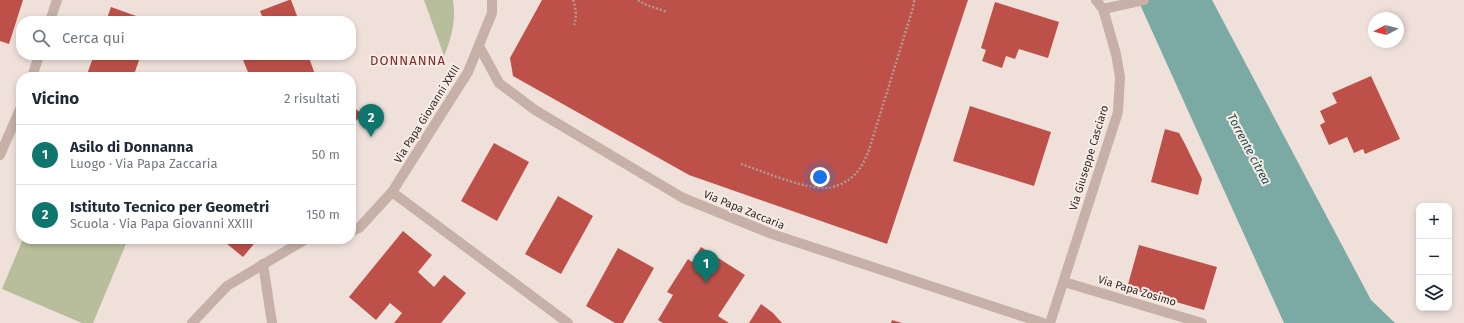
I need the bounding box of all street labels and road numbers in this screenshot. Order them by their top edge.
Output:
street label: Via Papa Giovanni XXIII [391,62,463,166]
street label: Via Giuseppe Casciaro [1067,104,1111,212]
street label: Via Papa Zaccaria [702,188,786,232]
street label: Via Papa Zosimo [1096,273,1178,309]

